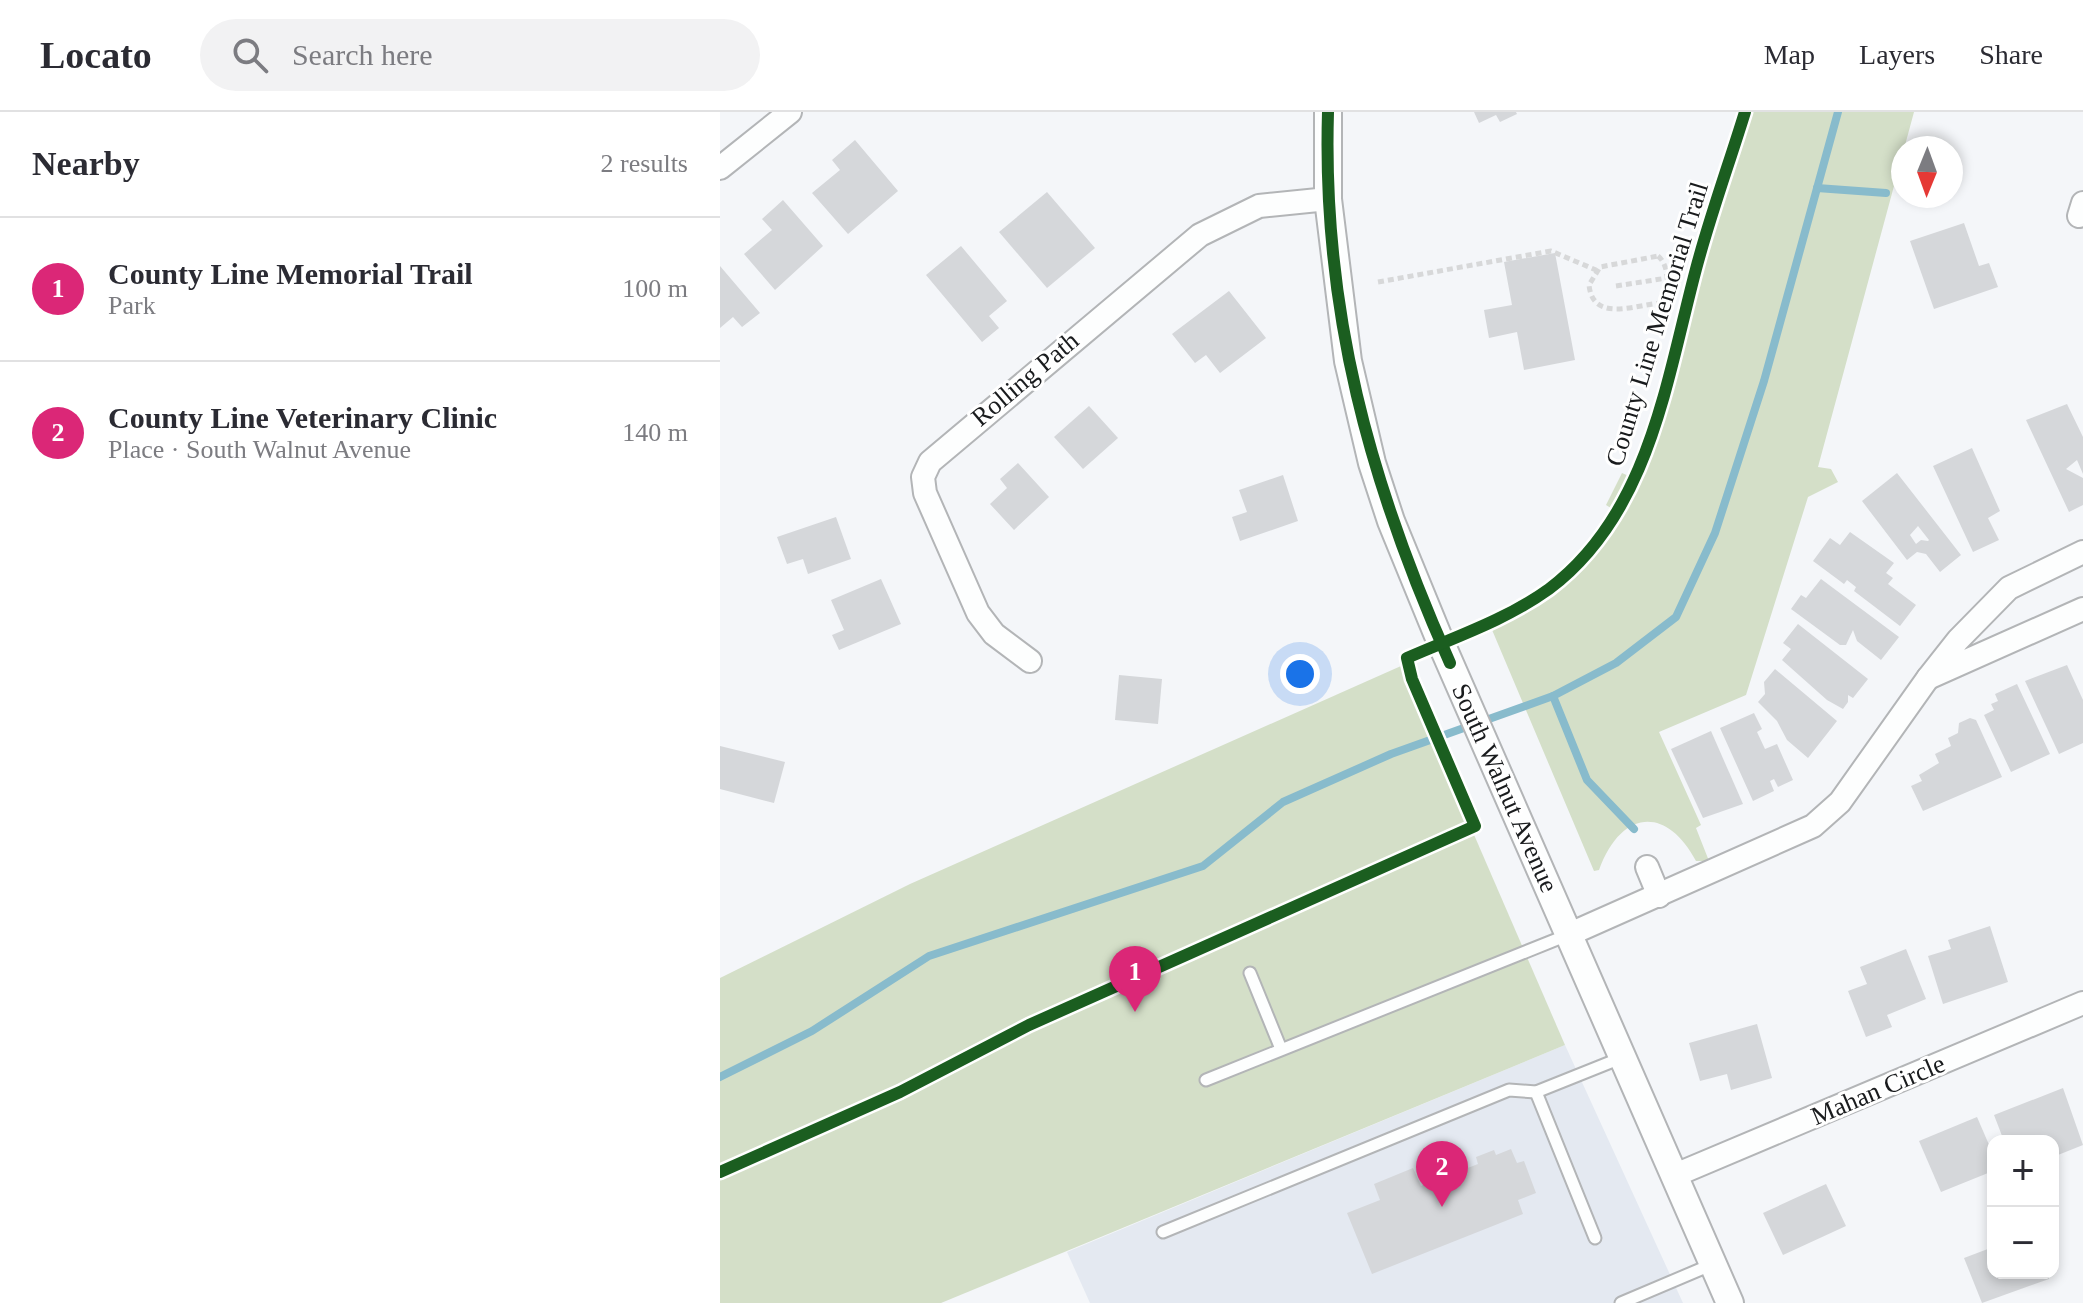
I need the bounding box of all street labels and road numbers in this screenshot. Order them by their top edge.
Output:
street label: County Line Memorial Trail [1600,179,1714,469]
street label: Rolling Path [966,326,1084,432]
street label: South Walnut Avenue [1446,679,1564,897]
street label: Mahan Circle [1807,1049,1949,1131]

